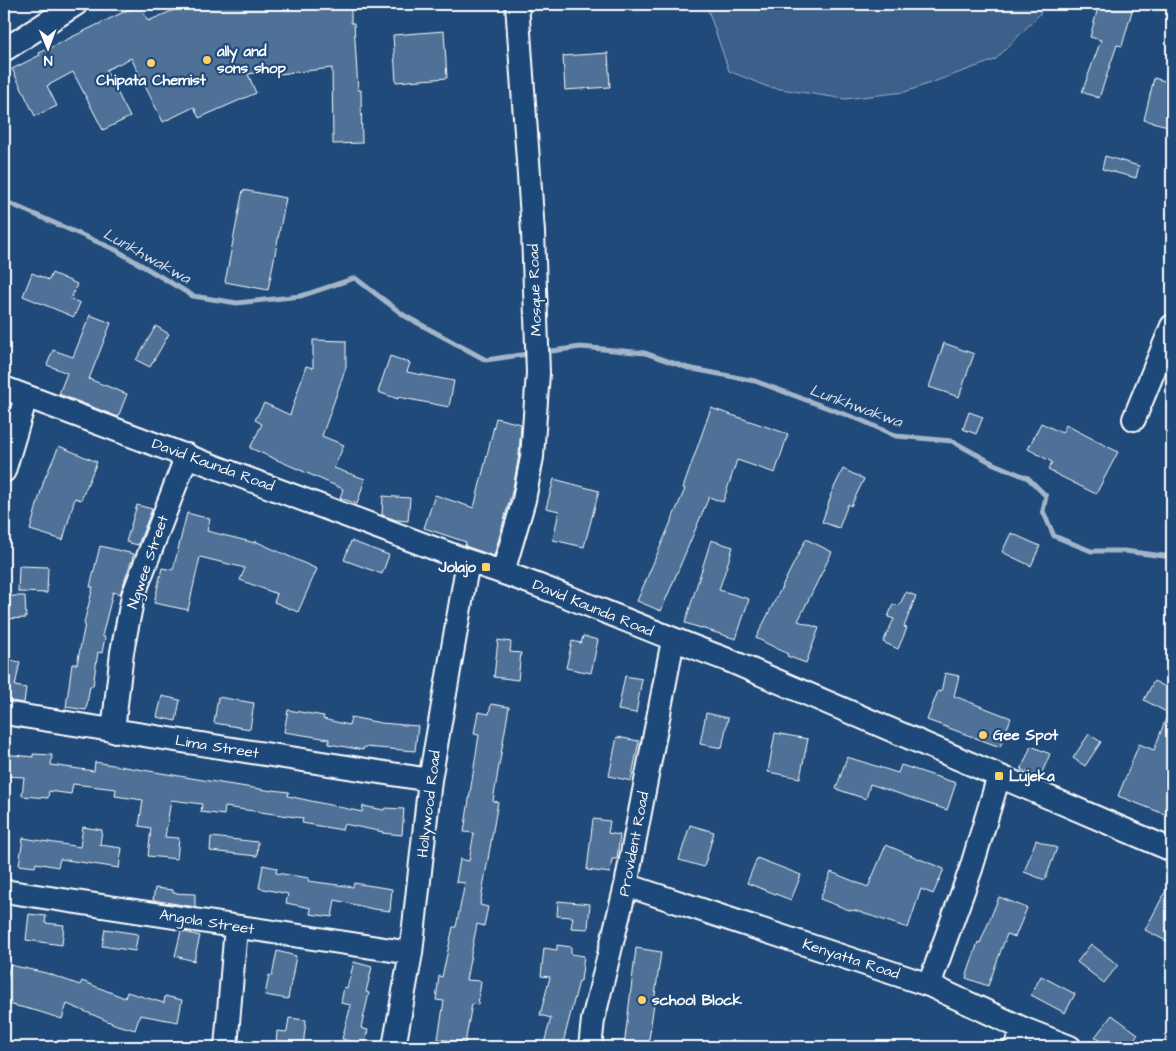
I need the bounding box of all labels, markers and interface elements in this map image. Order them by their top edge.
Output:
north arrow [22,22,72,72]
place label: ally and sons shop [216,41,286,79]
text: N [43,50,53,70]
marker: ally and sons shop [201,54,213,66]
marker: Chipata Chemist [145,57,157,69]
place label: Chipata Chemist [96,70,207,91]
water label: Lunkhwakwa [99,223,195,290]
street label: Mosque Road [523,243,547,336]
water label: Lunkhwakwa [807,379,906,433]
street label: David Kaunda Road [149,433,277,497]
street label: Ngwee Street [122,512,175,612]
place label: Jolajo [438,557,477,578]
marker: Jolajo [480,561,492,573]
street label: David Kaunda Road [529,574,657,642]
place label: Gee Spot [993,725,1059,746]
marker: Gee Spot [977,729,989,741]
street label: Lima Street [174,730,260,764]
street label: Hollywood Road [412,749,447,859]
place label: Lujeka [1009,766,1055,787]
marker: Lujeka [993,770,1005,782]
street label: Provident Road [614,790,654,898]
street label: Angola Street [158,904,256,941]
street label: Kenyatta Road [800,933,902,986]
place label: school Block [652,990,743,1011]
marker: school Block [636,994,648,1006]

